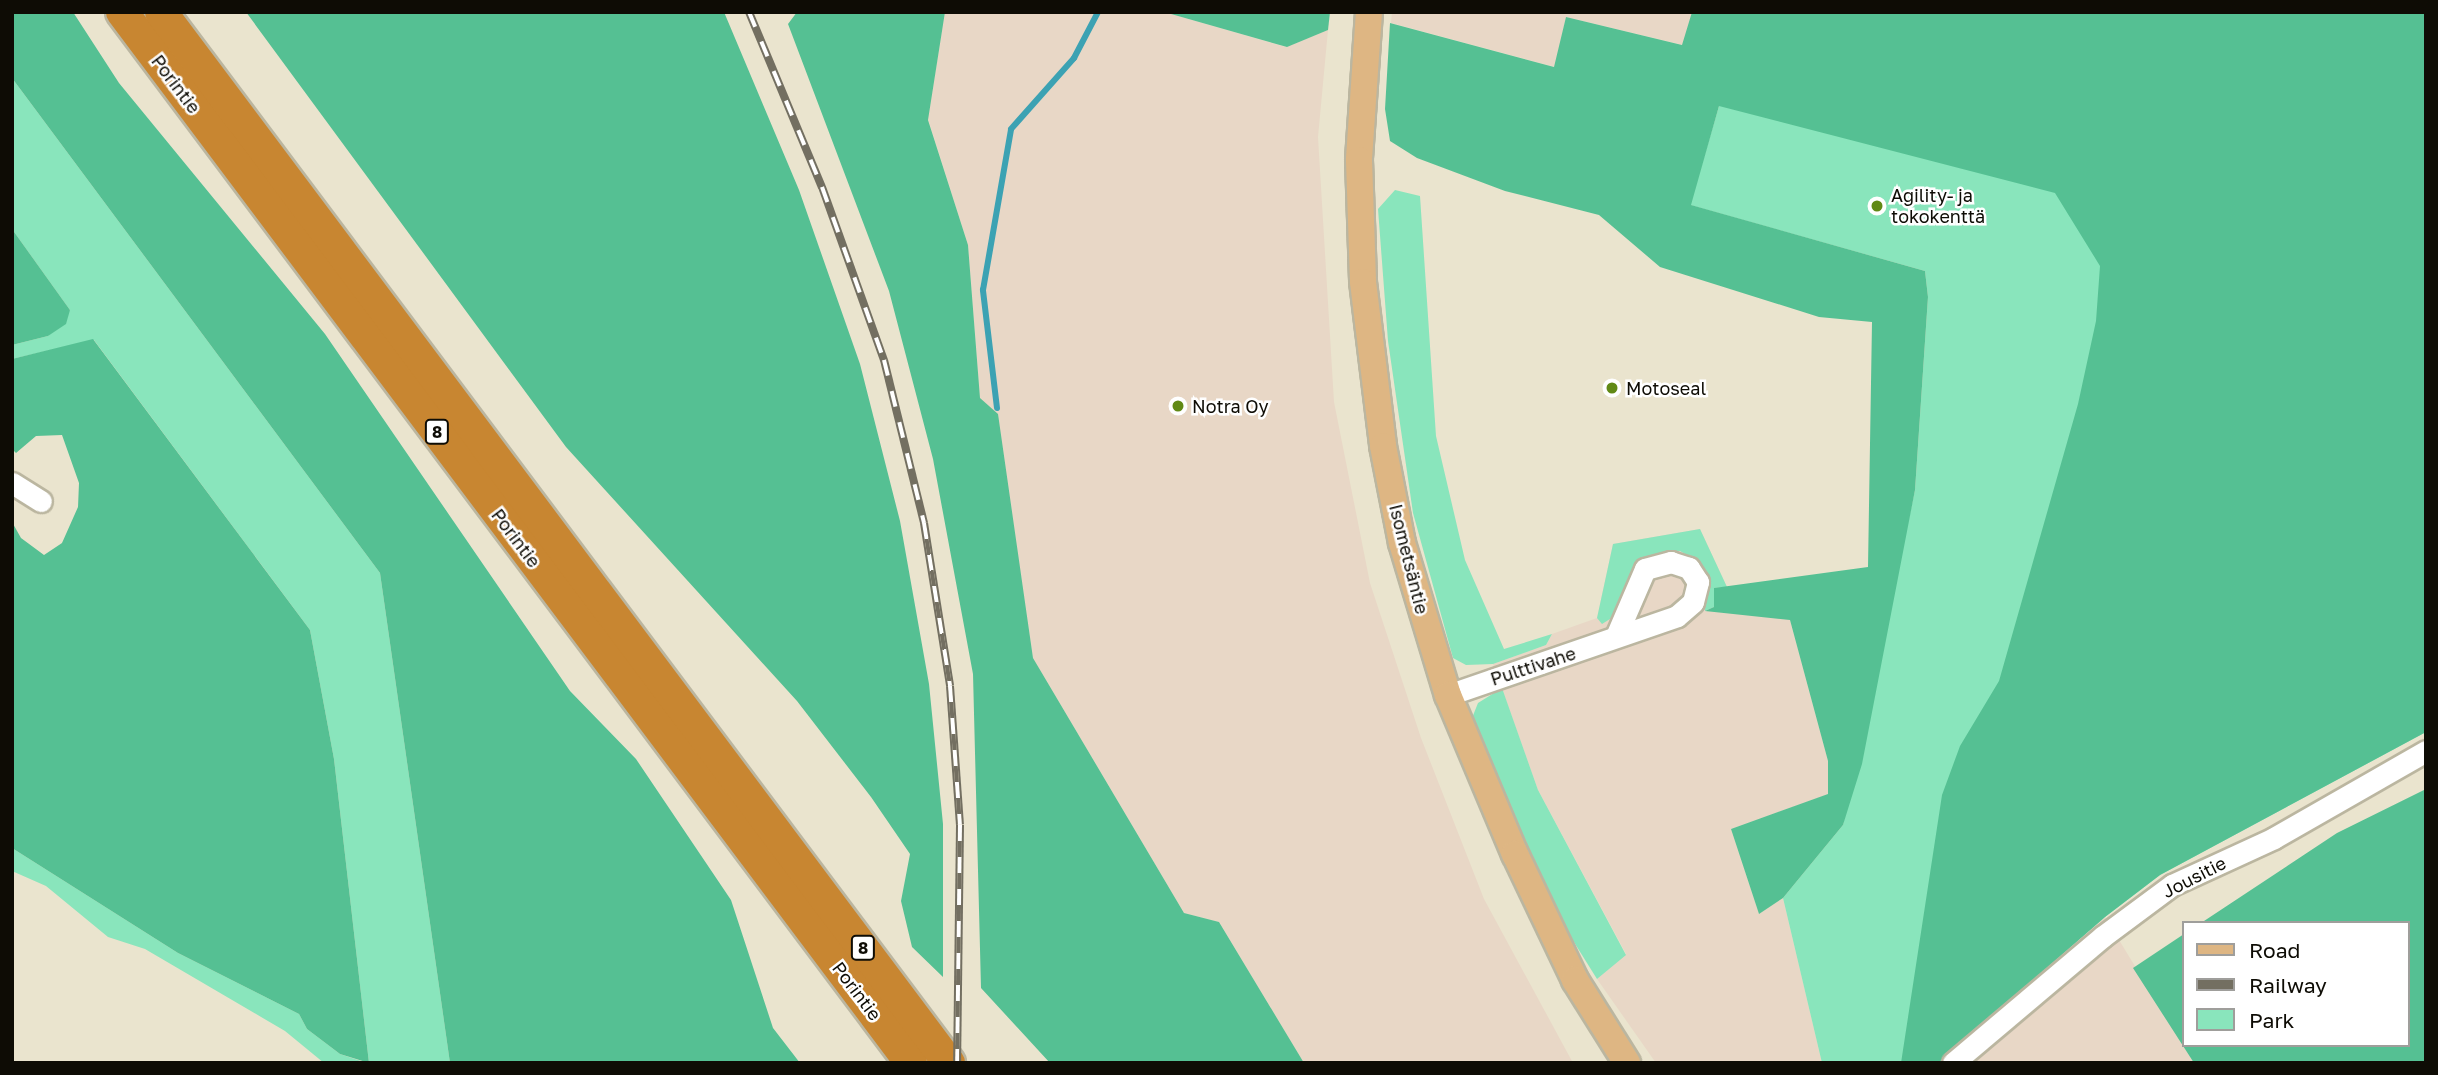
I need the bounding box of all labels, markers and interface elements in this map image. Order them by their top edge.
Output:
street label: Porintie [147,51,205,117]
place label: Agility- ja tokokenttä [1891,185,1985,228]
marker: Agility- ja tokokenttä [1869,198,1885,214]
place label: Motoseal [1626,377,1706,399]
marker: Motoseal [1604,380,1620,396]
place label: Notra Oy [1192,395,1269,417]
marker: Notra Oy [1170,398,1186,414]
road number: 8 [425,420,449,444]
street label: Isometsäntie [1385,502,1433,616]
street label: Porintie [487,505,545,571]
street label: Pulttivahe [1488,642,1578,690]
street label: Jousitie [2159,852,2229,902]
legend [2182,921,2410,1047]
road number: 8 [851,936,875,960]
text: Road [2249,937,2300,963]
street label: Porintie [828,958,886,1024]
text: Railway [2249,972,2327,998]
text: Park [2249,1007,2294,1033]

